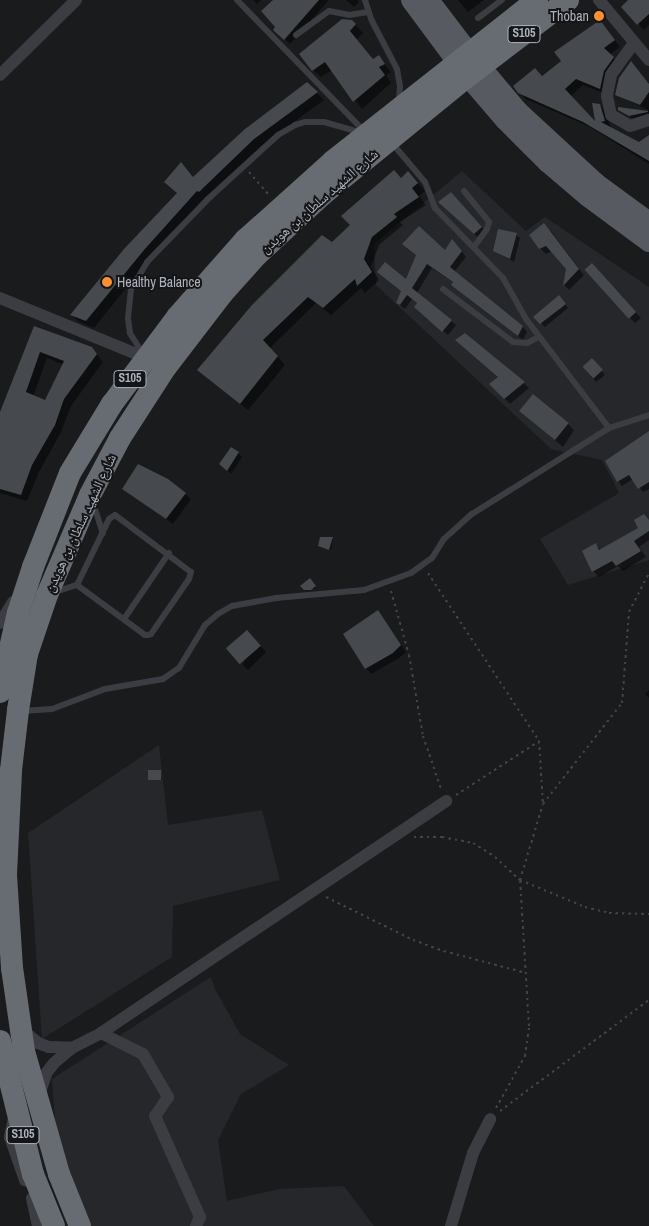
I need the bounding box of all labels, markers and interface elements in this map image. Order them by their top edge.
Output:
place label: Thoban [550,8,589,24]
marker: Thoban [593,10,605,22]
road number: S105 [506,24,542,44]
street label: شارع الشهيد سلطان بن هويدن [257,145,381,257]
place label: Healthy Balance [117,274,201,290]
marker: Healthy Balance [101,276,113,288]
road number: S105 [112,369,148,388]
street label: شارع الشهيد سلطان بن هويدن [41,451,119,595]
road number: S105 [5,1126,40,1144]

